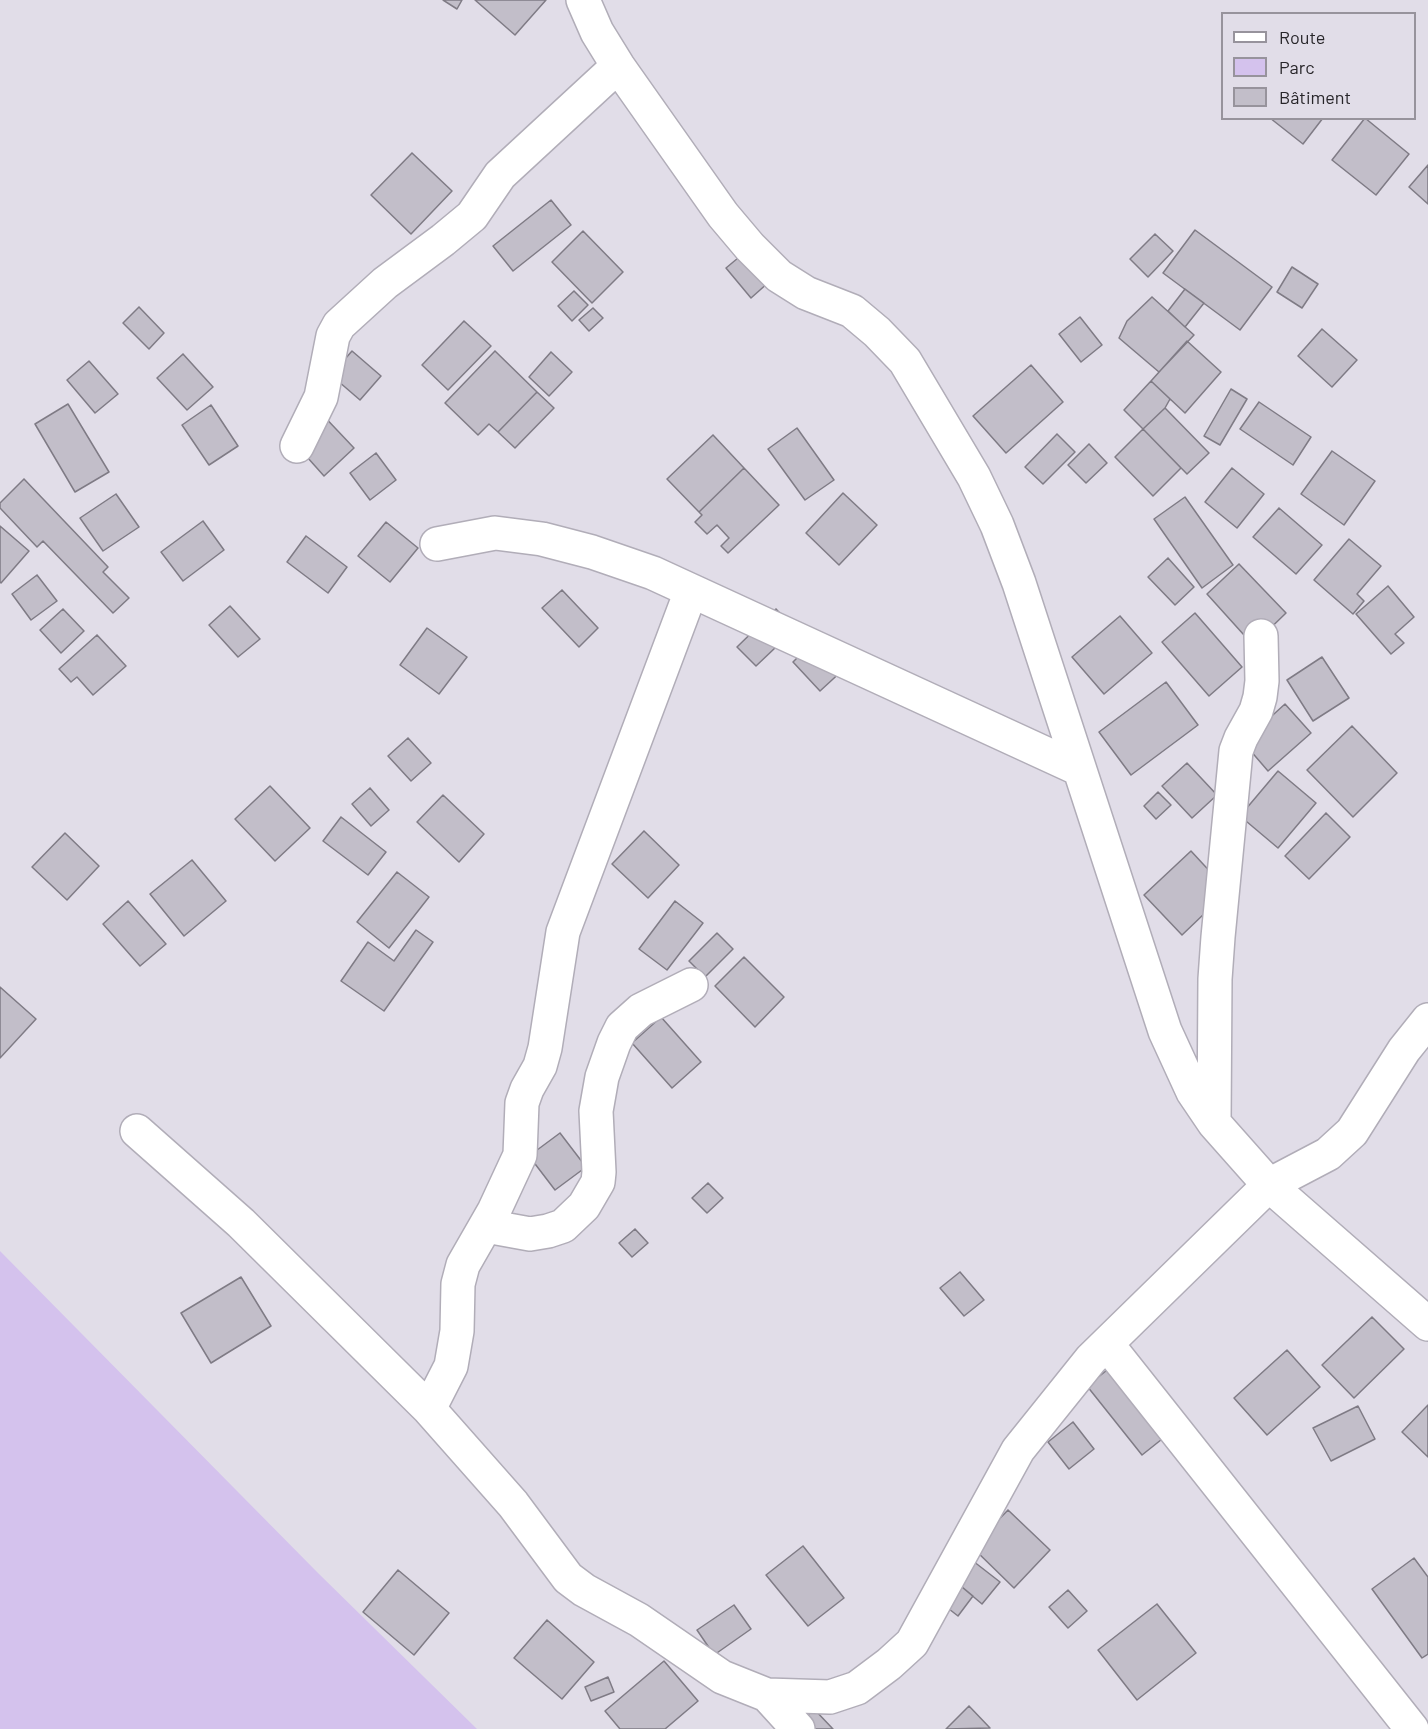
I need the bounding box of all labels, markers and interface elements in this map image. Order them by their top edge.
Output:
legend [1221,12,1416,120]
text: Route [1279,26,1325,48]
text: Parc [1279,56,1315,78]
text: Bâtiment [1279,86,1351,108]

